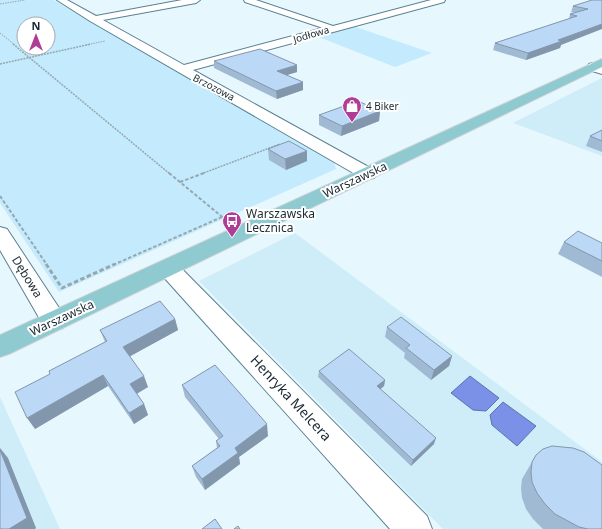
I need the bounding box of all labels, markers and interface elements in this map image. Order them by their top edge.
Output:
north arrow [16,16,56,56]
text: N [32,18,40,33]
street label: Jodłowa [290,22,331,46]
street label: Brzozowa [191,70,237,104]
shop icon: 4 Biker [341,95,363,123]
place label: 4 Biker [366,99,399,113]
street label: Warszawska [320,157,390,202]
place label: Warszawska Lecznica [246,205,315,236]
bus stop icon: Warszawska Lecznica [221,210,243,238]
street label: Dębowa [8,253,47,301]
street label: Warszawska [27,295,97,340]
street label: Henryka Melcera [247,351,336,445]

